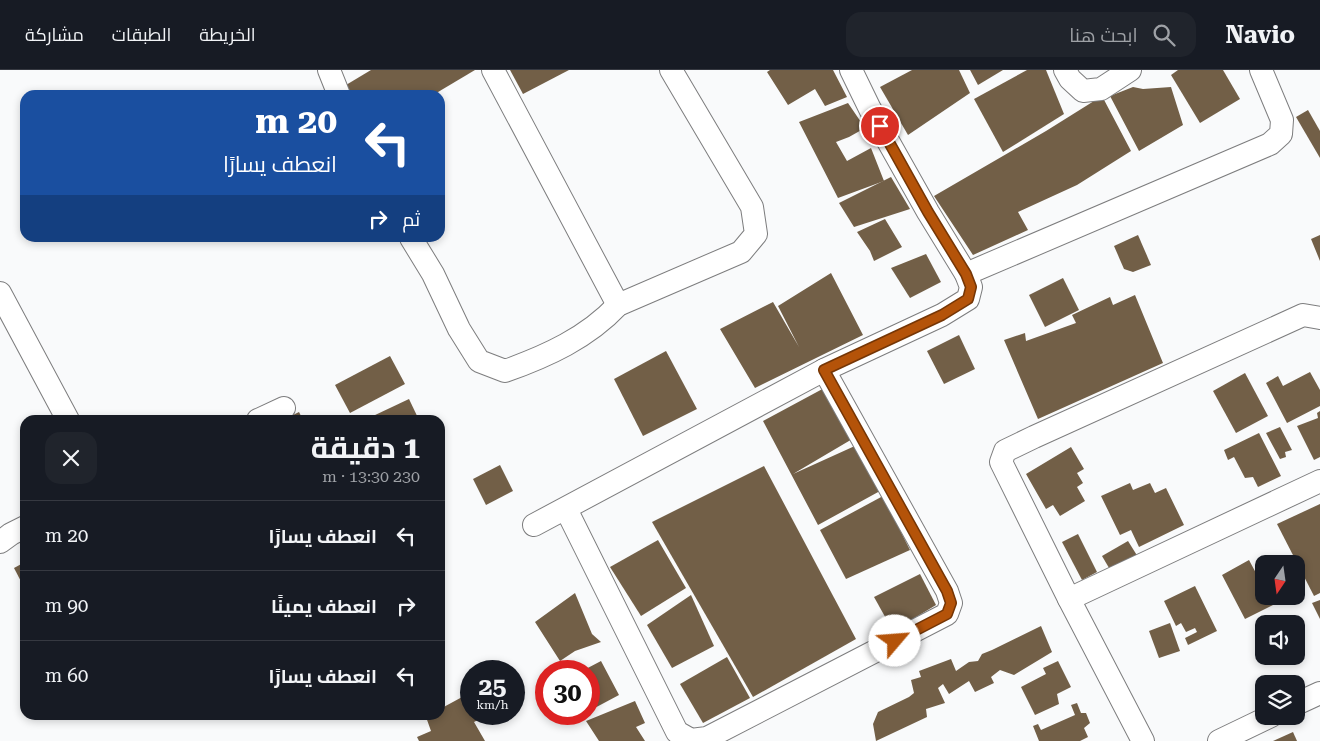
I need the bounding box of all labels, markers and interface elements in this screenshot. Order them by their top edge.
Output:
search box [846,12,1196,57]
icon: search [1150,21,1178,49]
text: Navio [1226,21,1295,49]
text: مشاركة [25,24,84,45]
text: الطبقات [112,24,171,45]
text: الخريطة [199,24,256,45]
text: ابحث هنا [1069,24,1138,47]
text: 20 m [255,101,337,142]
pin [859,105,901,147]
icon: left [355,110,420,175]
icon: arrive [866,112,894,140]
text: انعطف يسارًا [223,152,337,177]
icon: right [364,205,392,233]
text: ثم [402,208,420,231]
text: 1 دقيقة [311,430,420,465]
button: close [45,432,97,484]
text: 230 m · 13:30 [322,467,420,486]
icon: left [392,522,420,550]
text: 20 m [45,524,88,547]
text: انعطف يسارًا [269,525,377,548]
north arrow [1255,555,1305,605]
map controls [1255,555,1305,725]
icon: right [392,592,420,620]
text: 90 m [45,594,88,617]
text: انعطف يمينًا [271,595,377,618]
position arrow [868,614,920,666]
button: sound [1255,615,1305,665]
speed limit sign: 30 [535,660,600,725]
icon: left [392,662,420,690]
text: 60 m [45,664,88,687]
text: انعطف يسارًا [269,665,377,688]
text: 25 [478,672,507,701]
button: layers [1255,675,1305,725]
text: km/h [476,698,509,712]

